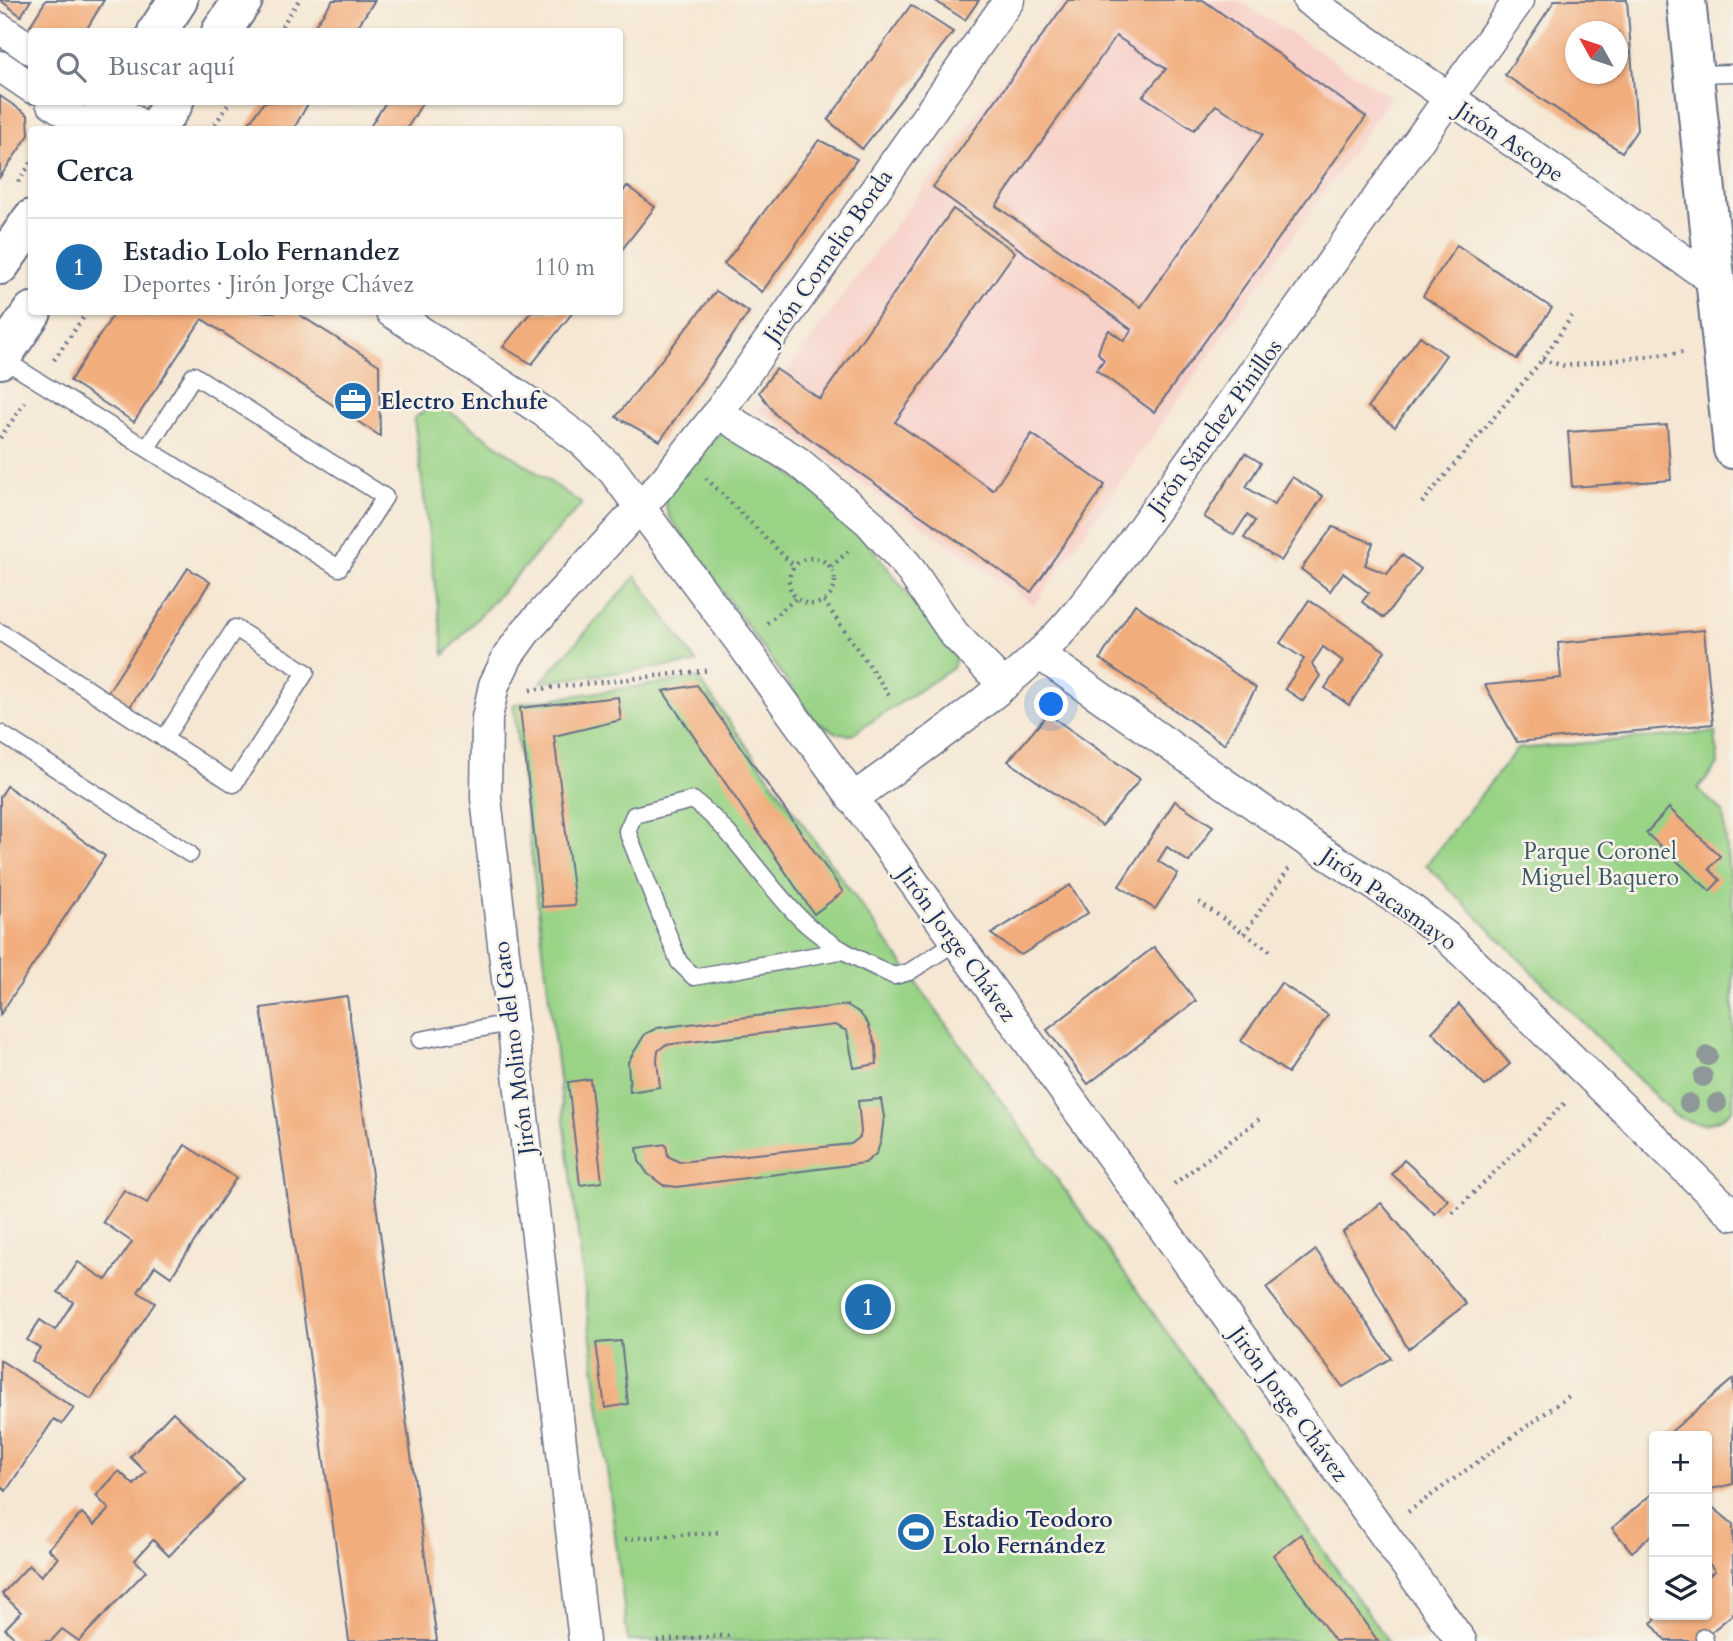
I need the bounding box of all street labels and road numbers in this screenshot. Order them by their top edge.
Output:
street label: Jirón Ascope [1447,93,1570,190]
street label: Jirón Cornelio Borda [755,163,900,352]
street label: Jirón Sánchez Pinillos [1139,333,1289,524]
street label: Jirón Pacasmayo [1312,839,1463,958]
street label: Jirón Jorge Chávez [888,858,1024,1028]
street label: Jirón Molino del Gato [486,939,543,1160]
street label: Jirón Jorge Chávez [1220,1318,1356,1488]

